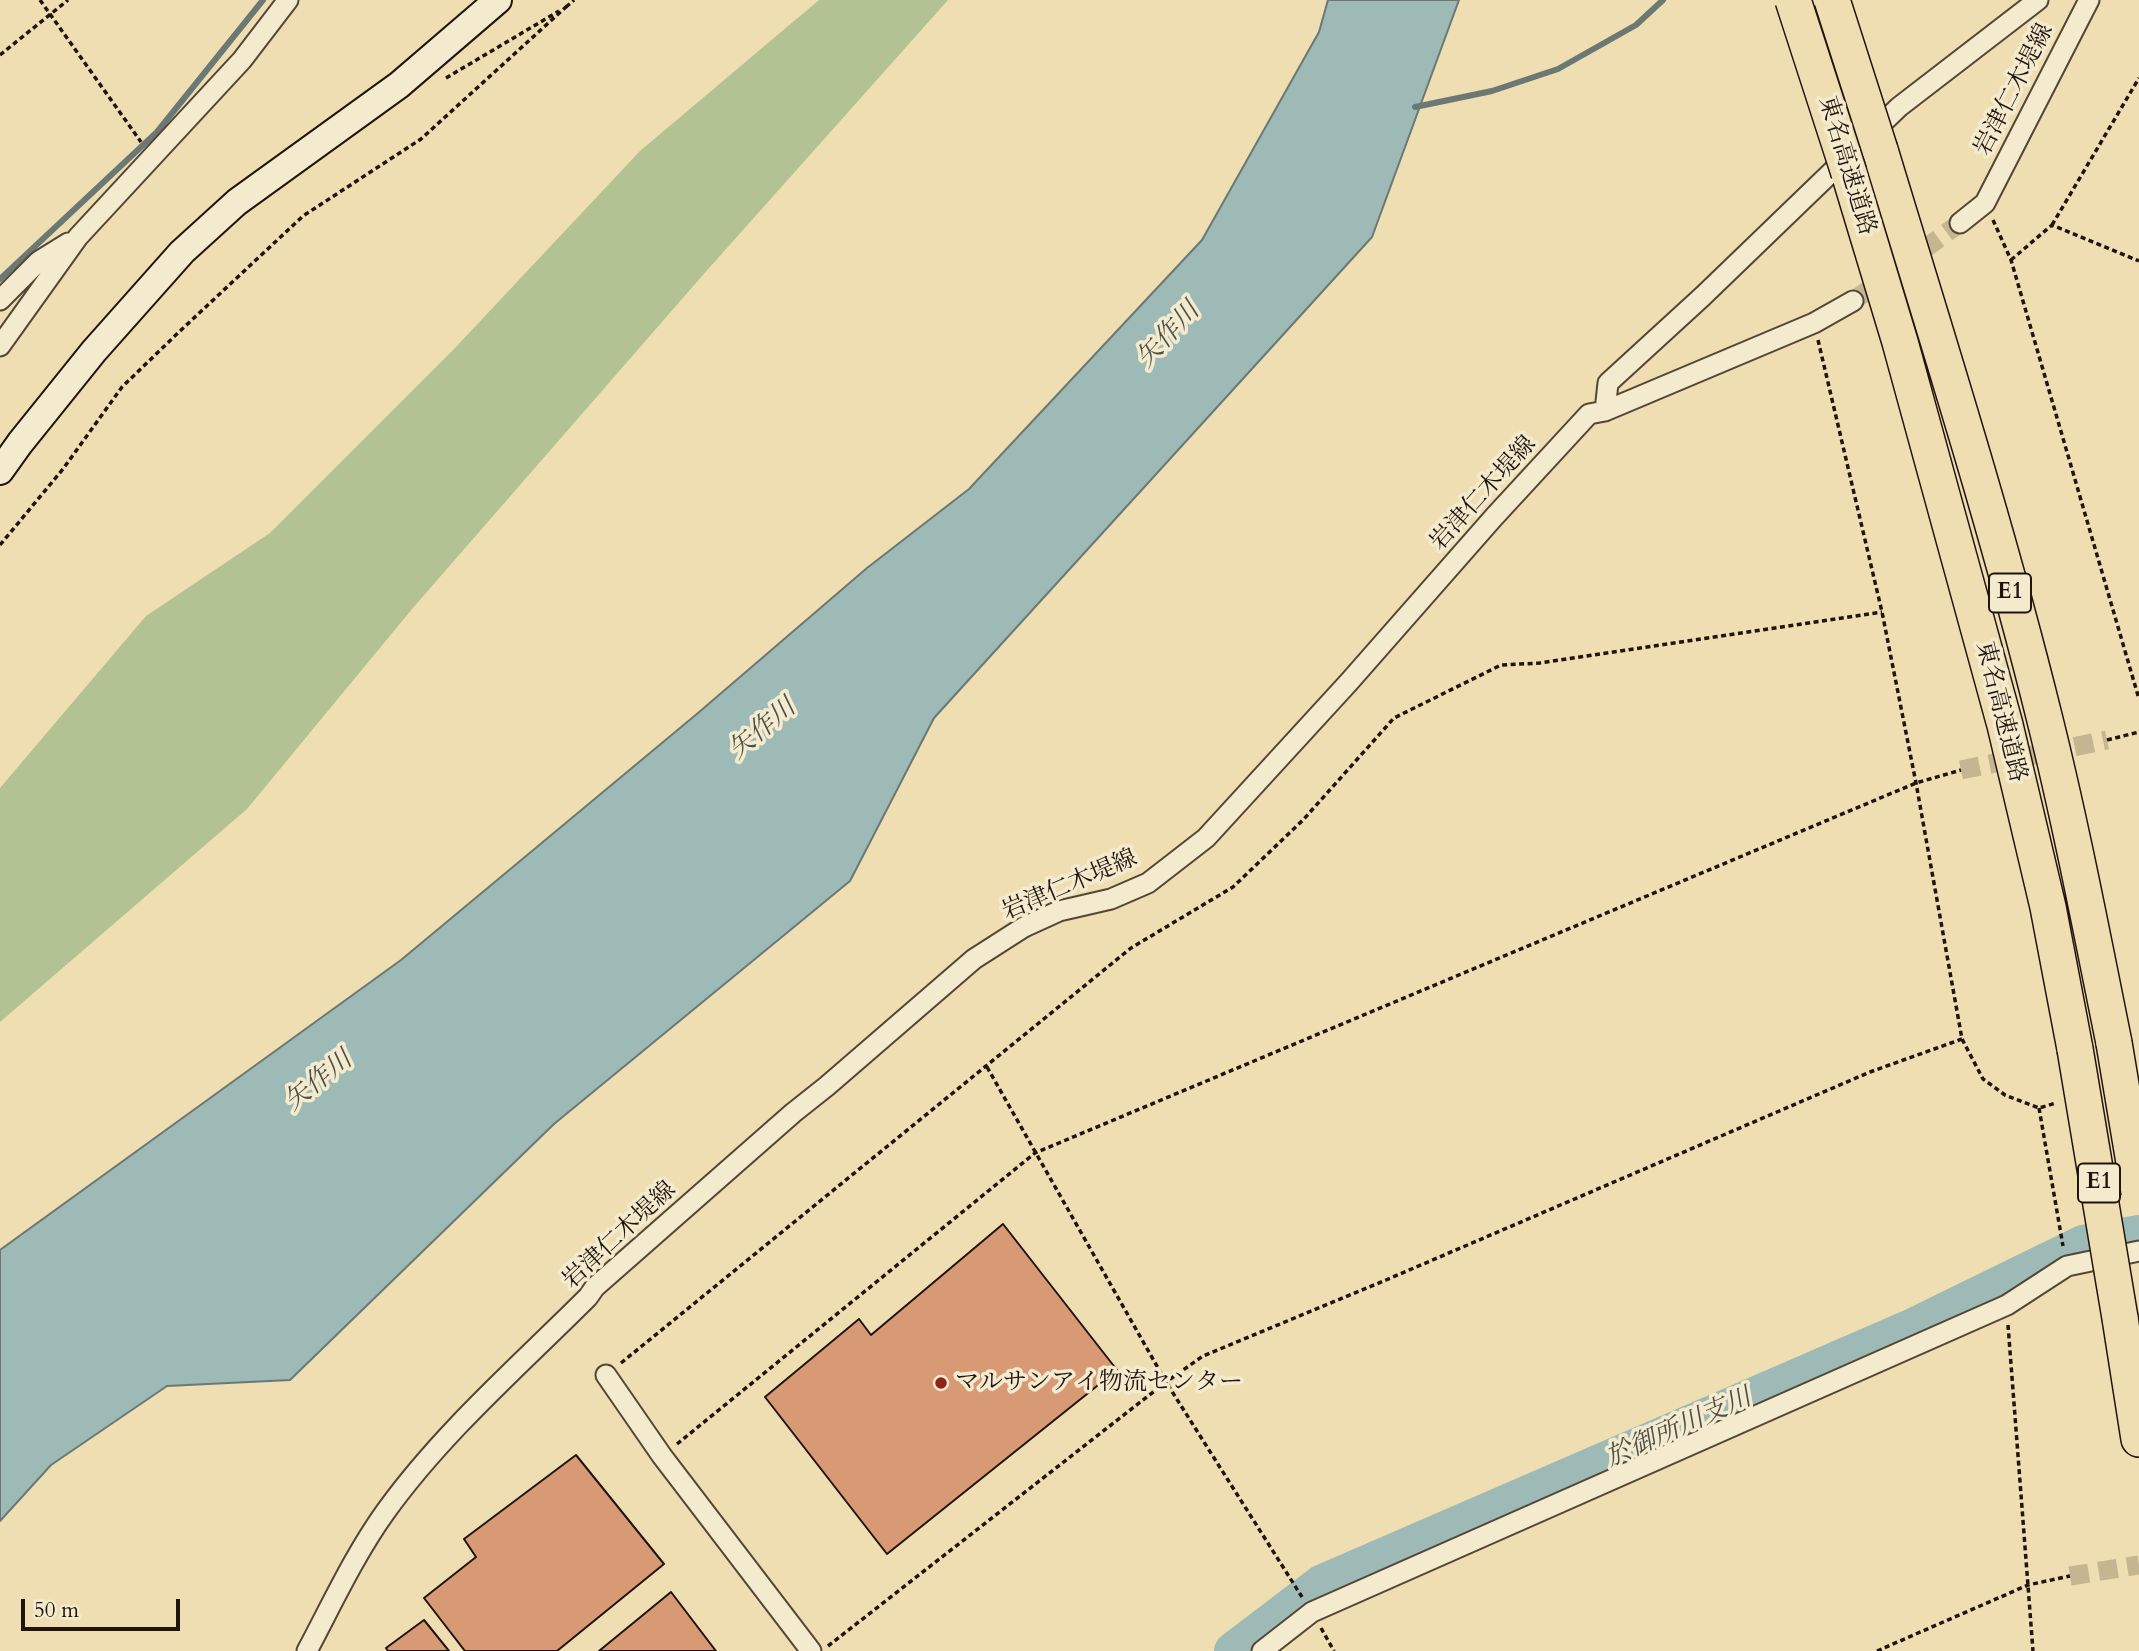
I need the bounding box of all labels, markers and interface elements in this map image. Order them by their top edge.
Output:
street label: 岩津仁木堤線 [1969,19,2061,161]
street label: 東名高速道路 [1811,93,1881,239]
water label: 矢作川 [1131,297,1207,375]
street label: 岩津仁木堤線 [1425,431,1543,557]
road number: E1 [1989,573,2031,612]
street label: 東名高速道路 [1969,639,2031,785]
water label: 矢作川 [723,693,803,767]
street label: 岩津仁木堤線 [998,845,1142,927]
water label: 矢作川 [279,1045,359,1119]
road number: E1 [2078,1164,2120,1202]
street label: 岩津仁木堤線 [558,1176,682,1296]
place label: マルサンアイ物流センター [955,1369,1243,1397]
marker: マルサンアイ物流センター [933,1375,949,1391]
water label: 於御所川支川 [1601,1383,1757,1475]
scale bar [24,1584,184,1628]
text: 50 m [34,1596,79,1625]

